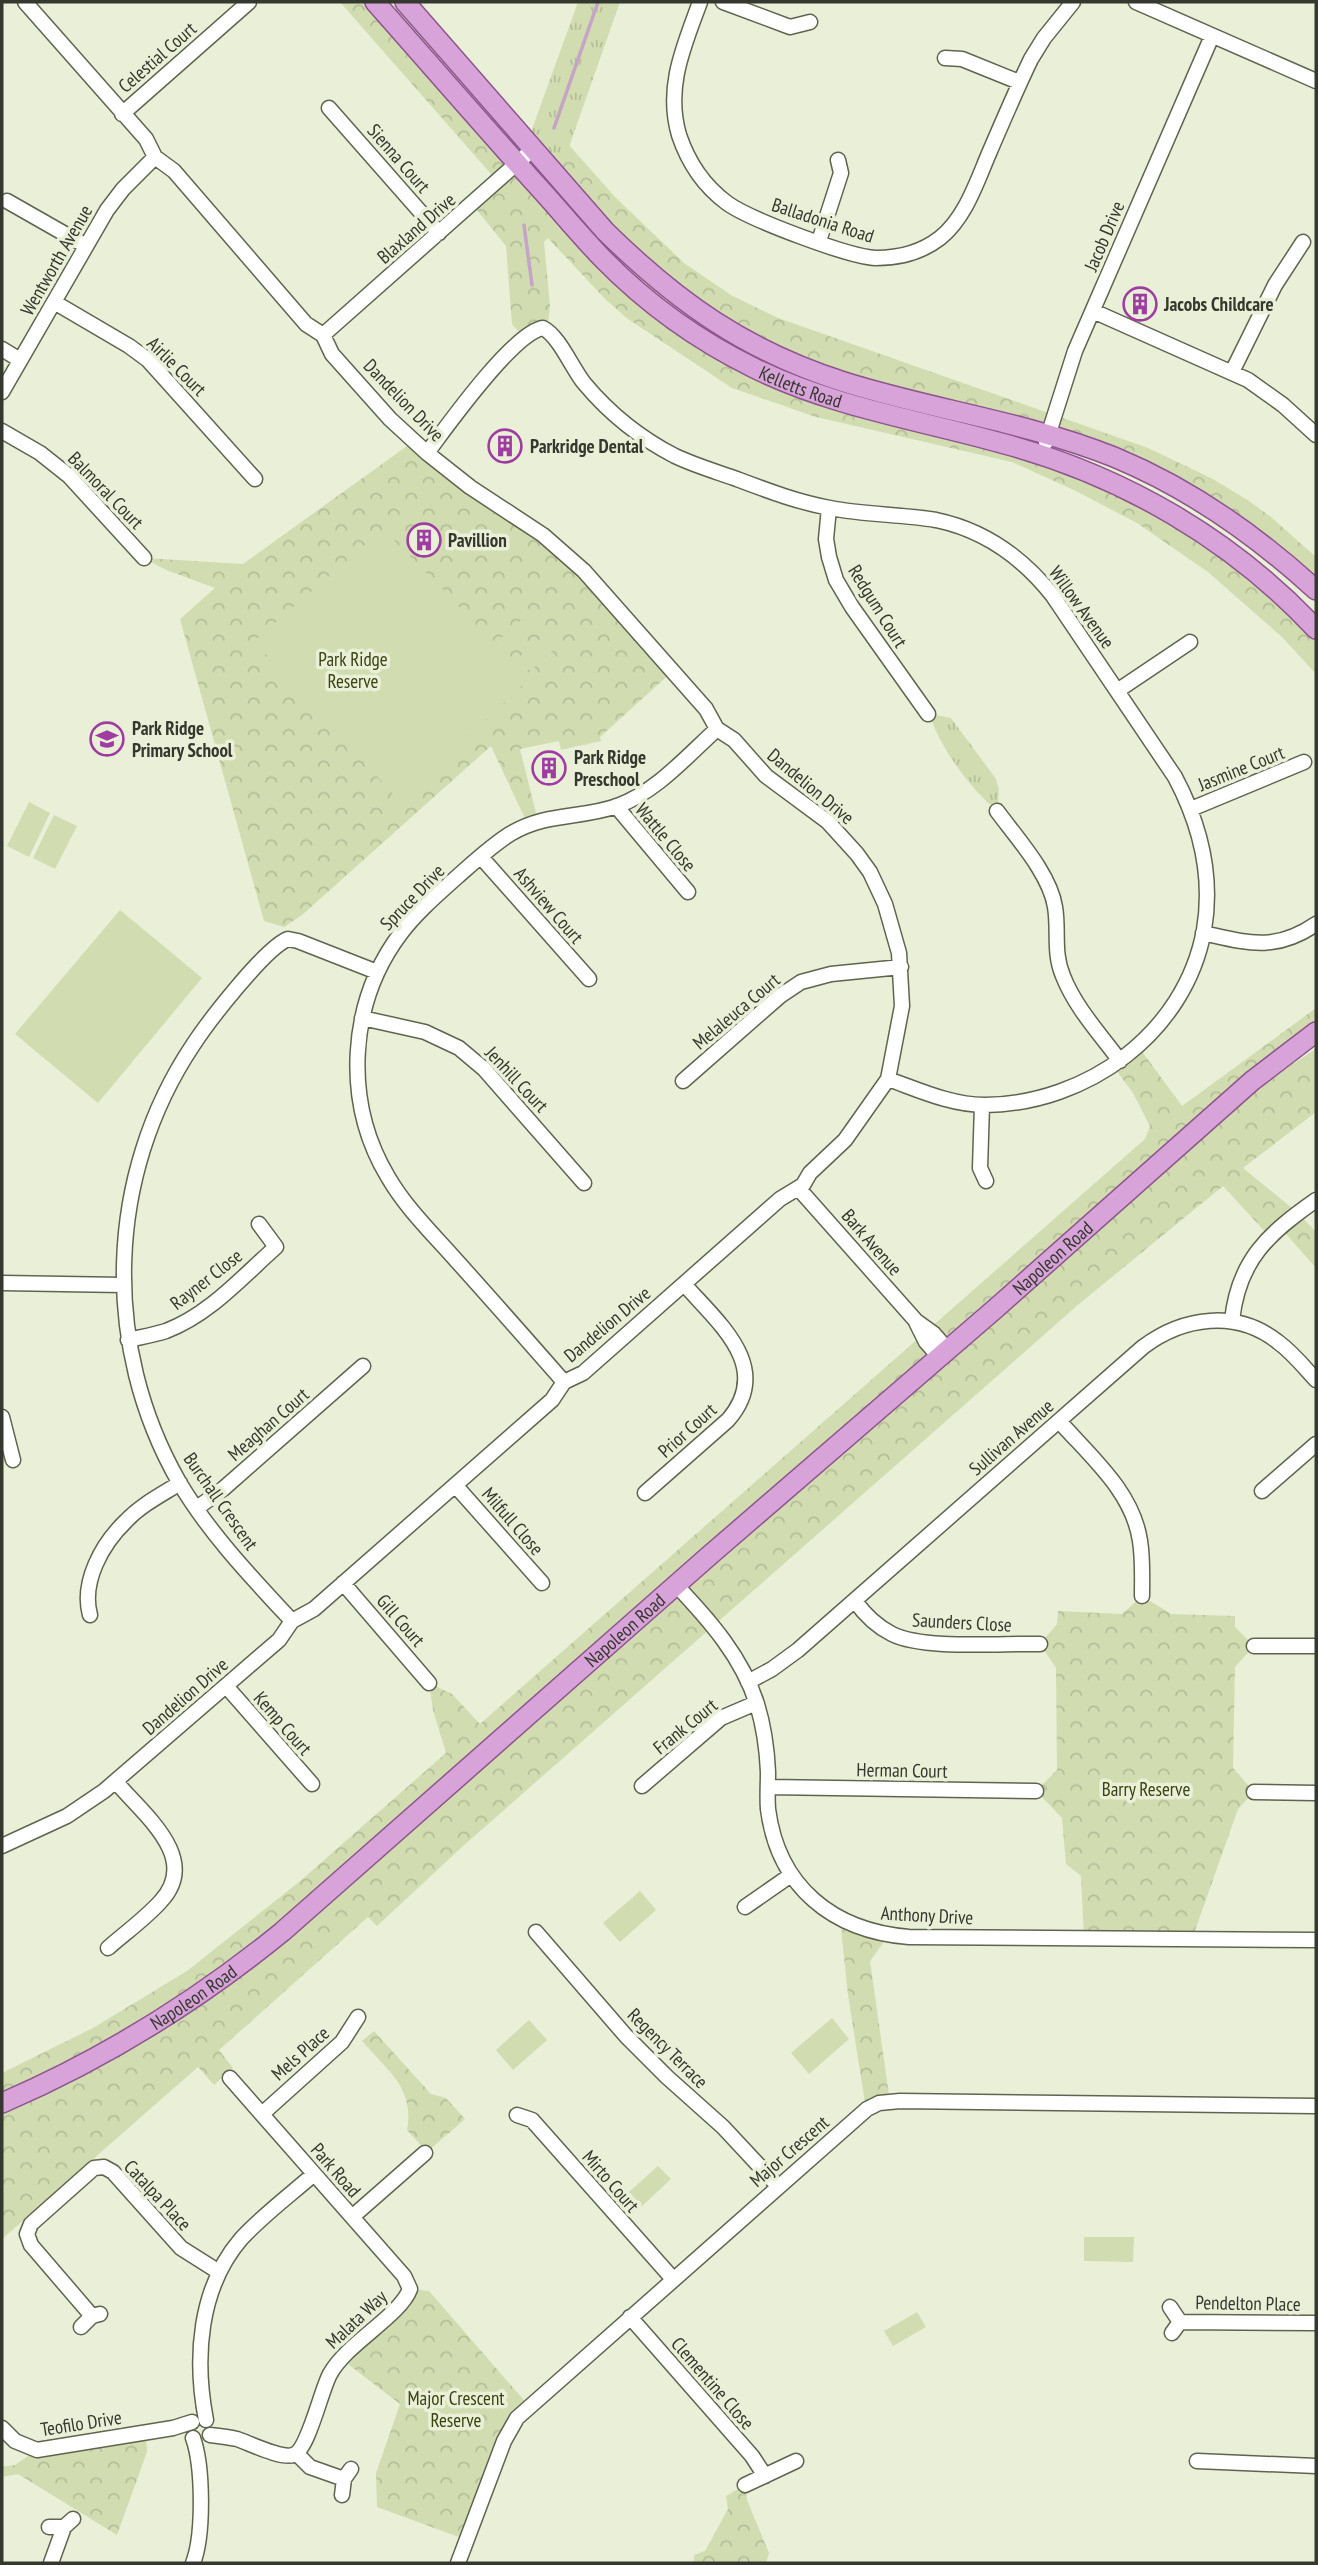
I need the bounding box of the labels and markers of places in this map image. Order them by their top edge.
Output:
building icon: Jacobs Childcare [1121,285,1159,323]
place label: Jacobs Childcare [1163,292,1274,316]
building icon: Parkridge Dental [486,427,524,465]
place label: Parkridge Dental [530,434,644,458]
building icon: Pavillion [405,521,443,559]
place label: Pavillion [448,528,507,552]
place label: Park Ridge Primary School [132,716,233,762]
school or university icon: Park Ridge Primary School [88,720,126,758]
place label: Park Ridge Preschool [574,745,646,791]
building icon: Park Ridge Preschool [530,749,568,787]

